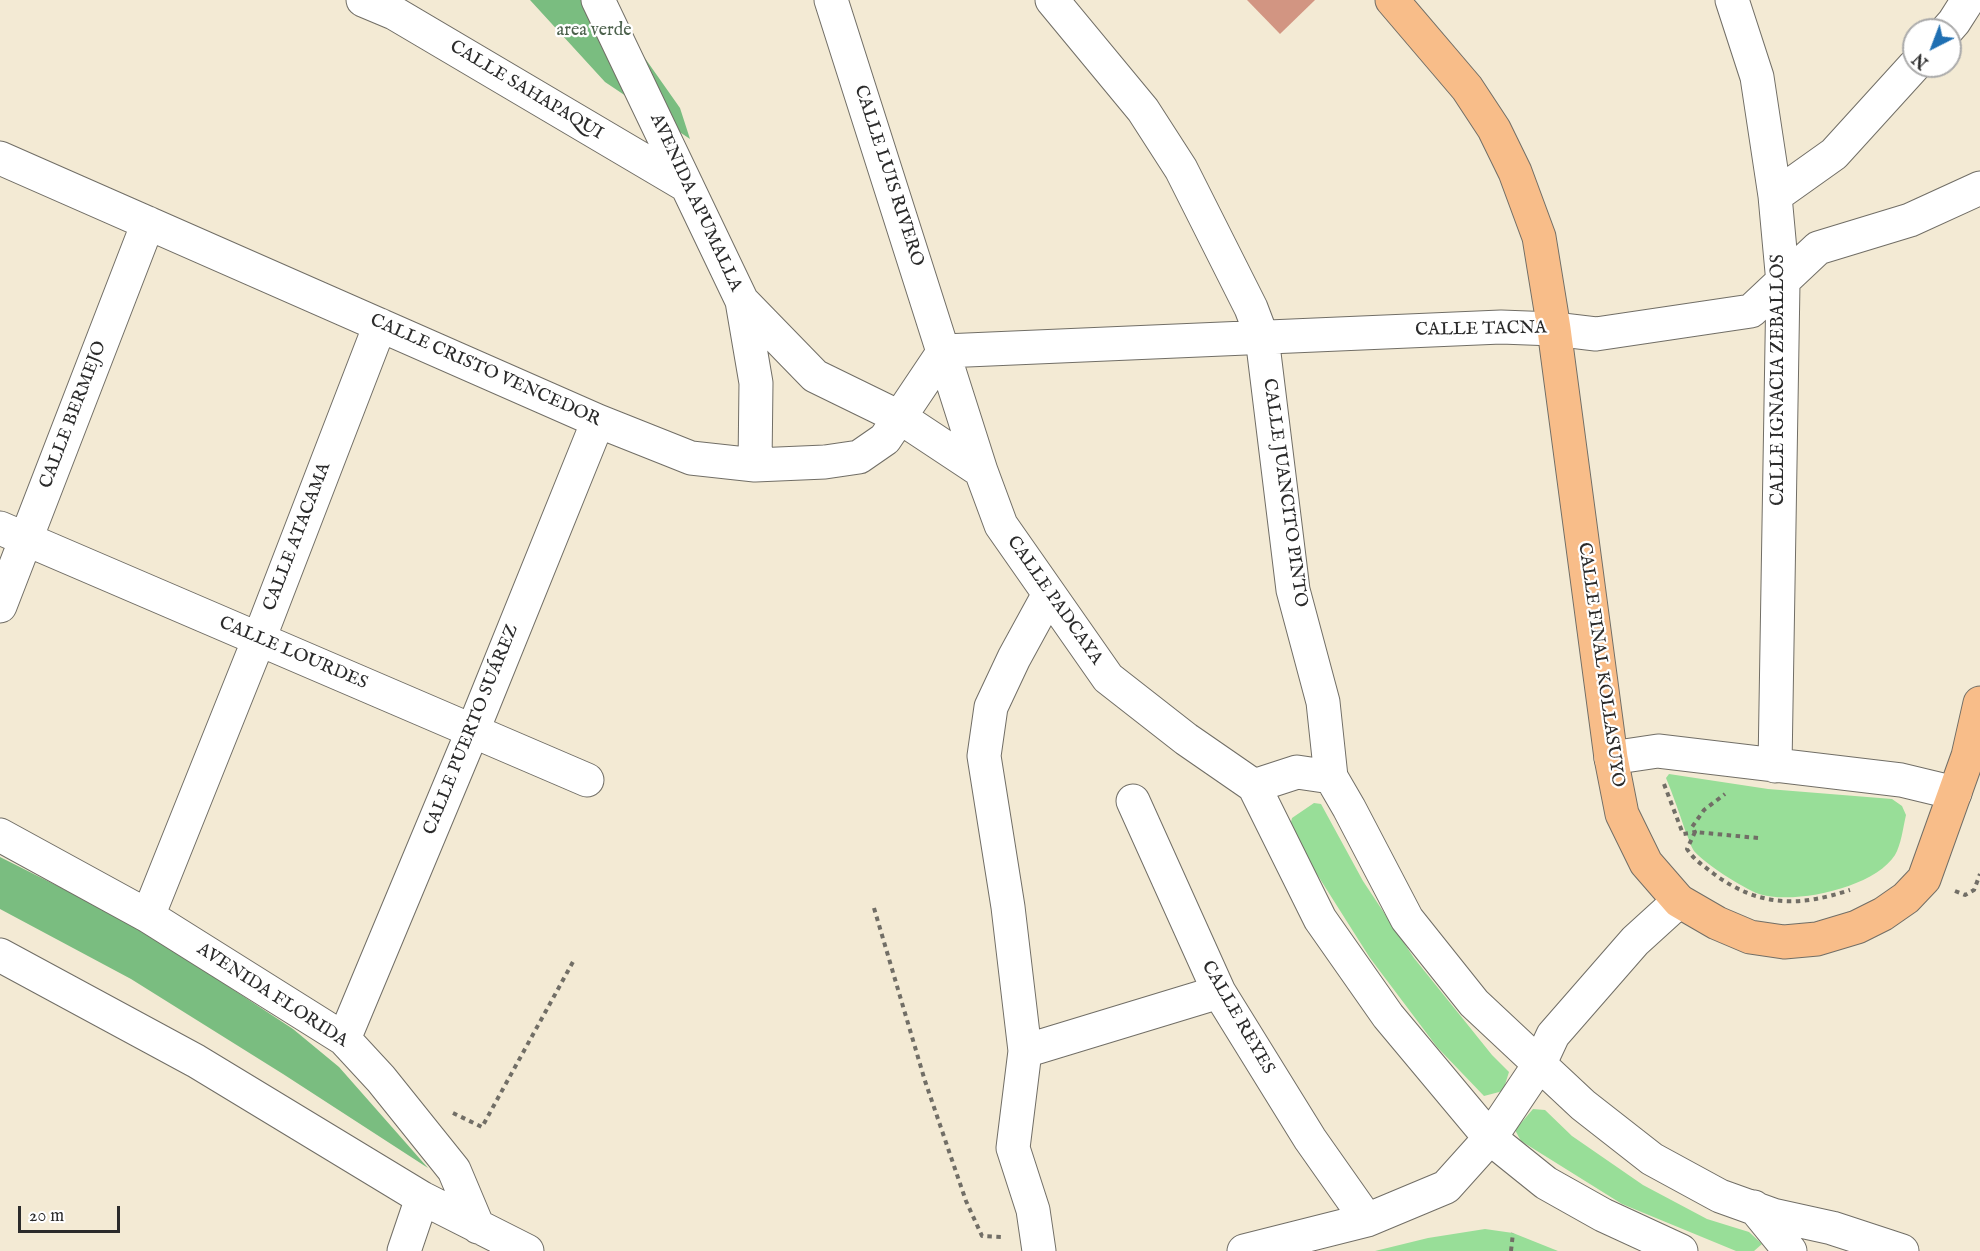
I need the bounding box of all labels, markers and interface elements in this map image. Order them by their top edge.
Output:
north arrow [1902,18,1962,78]
park label: area verde [557,20,631,42]
street label: CALLE SAHAPAQUI [445,37,607,145]
text: N [1909,48,1933,72]
street label: CALLE LUIS RIVERO [848,83,928,269]
street label: AVENIDA APUMALLA [644,111,746,295]
street label: CALLE IGNACIA ZEBALLOS [1768,254,1790,506]
street label: CALLE CRISTO VENCEDOR [366,310,604,432]
street label: CALLE TACNA [1415,318,1547,342]
street label: CALLE BERMEJO [36,338,112,492]
street label: CALLE JUANCITO PINTO [1257,377,1311,609]
street label: CALLE ATACAMA [260,460,336,614]
street label: CALLE PADCAYA [1002,532,1106,670]
street label: CALLE FINAL KOLLASUYO [1572,541,1628,789]
street label: CALLE LOURDES [215,613,371,695]
street label: CALLE PUERTO SUÁREZ [420,622,524,838]
street label: AVENIDA FLORIDA [192,939,352,1053]
street label: CALLE REYES [1196,958,1278,1078]
scale bar [21,1194,123,1232]
text: 20 m [29,1205,64,1228]

